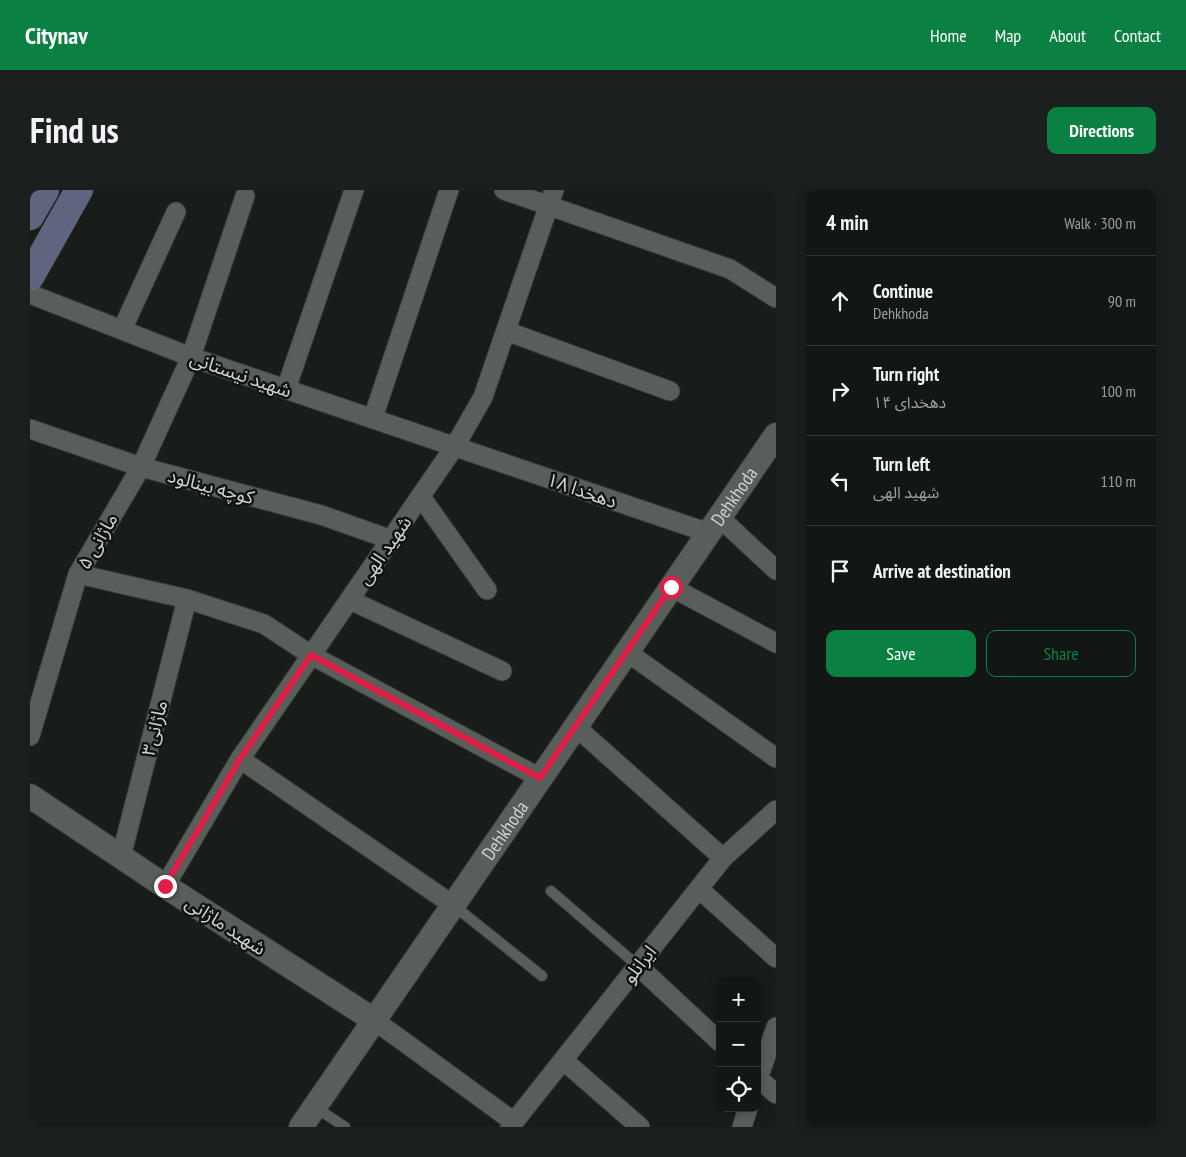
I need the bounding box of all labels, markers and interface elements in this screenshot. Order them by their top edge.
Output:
text: Citynav [25,20,88,51]
text: Home [930,24,967,47]
text: Map [995,24,1021,47]
text: About [1049,24,1086,47]
text: Contact [1114,24,1161,47]
text: Find us [30,107,119,153]
button: Directions [1047,107,1156,154]
text: 4 min [826,209,868,236]
text: Walk · 300 m [1064,213,1136,233]
text: Continue [873,279,933,303]
icon: ahead [826,287,854,315]
text: 90 m [1108,291,1136,311]
text: Dehkhoda [873,303,929,323]
street label: شهید نیستانی [187,345,295,403]
text: Turn right [873,362,939,386]
icon: right [826,377,854,405]
text: 100 m [1101,381,1136,401]
text: دهخدای ۱۴ [873,392,946,412]
text: Turn left [873,452,930,476]
street label: Dehkhoda [705,462,763,530]
street label: کوچه بینالود [165,463,258,510]
street label: دهخدا ۱۸ [544,467,620,513]
icon: left [826,467,854,495]
text: 110 m [1101,471,1136,491]
text: شهید الهی [873,482,939,502]
street label: ۵ ماژانی [71,509,123,573]
street label: شهید الهی [352,511,416,589]
icon: arrive [826,557,854,585]
text: Arrive at destination [873,559,1011,583]
route start [660,576,683,599]
button: Save [826,630,976,677]
button: Share [986,630,1136,677]
street label: ماژانی۳ [136,698,172,758]
street label: Dehkhoda [476,796,533,864]
route end [154,875,177,898]
street label: شهید ماژانی [181,890,271,960]
street label: ایرانلو [617,940,661,988]
map controls [716,977,761,1112]
button: + [716,977,761,1022]
button: − [716,1022,761,1067]
button: locate [716,1067,761,1112]

